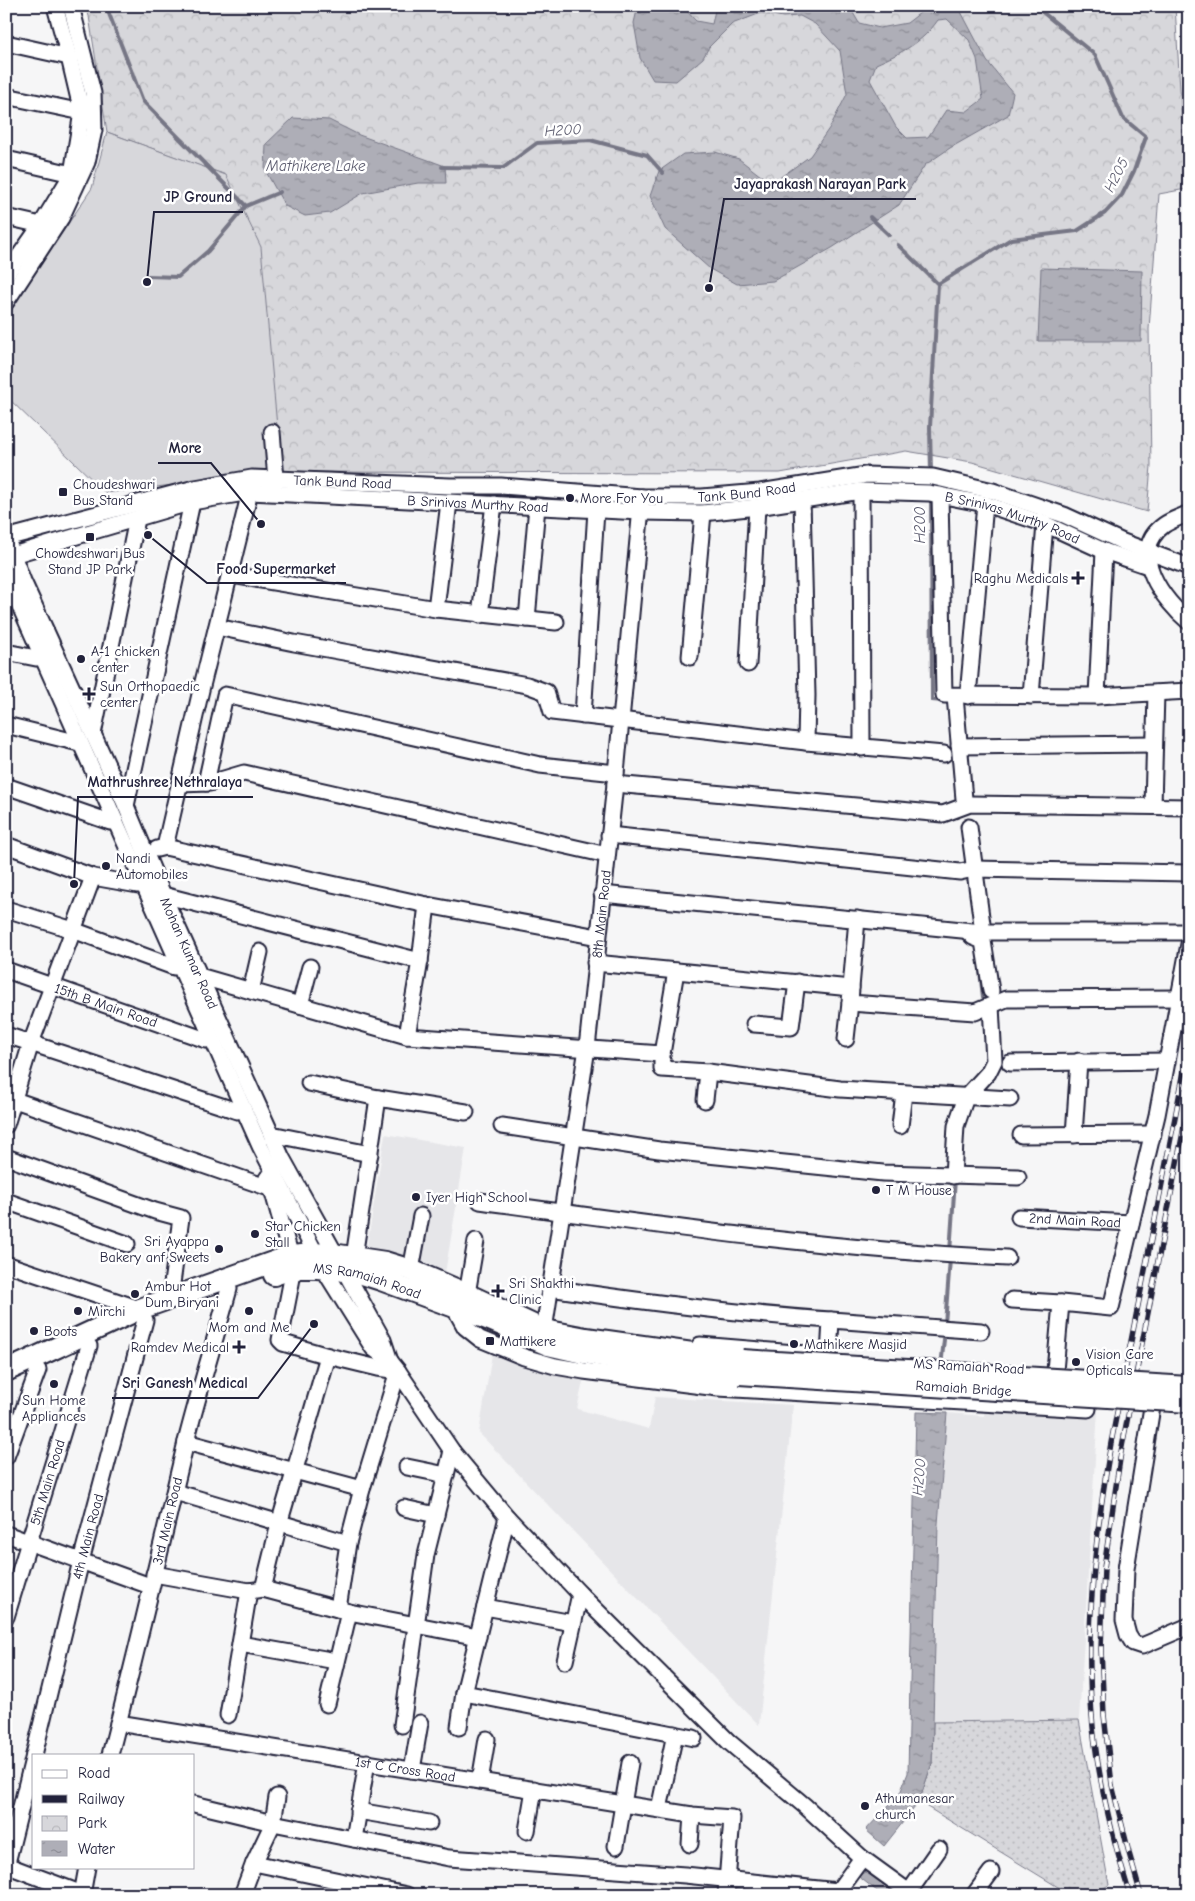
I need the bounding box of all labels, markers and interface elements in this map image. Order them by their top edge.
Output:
water label: H200 [544,120,582,140]
water label: H205 [1100,154,1133,195]
water label: Mathikere Lake [265,157,366,175]
callout: Jayaprakash Narayan Park [724,169,916,199]
text: Jayaprakash Narayan Park [734,175,907,193]
callout: JP Ground [154,182,243,212]
text: JP Ground [164,188,232,206]
callout: More [158,433,211,463]
text: More [169,439,201,457]
street label: Tank Bund Road [293,472,392,493]
place label: Choudeshwari Bus Stand [73,476,156,509]
street label: Tank Bund Road [698,478,797,506]
marker: Choudeshwari Bus Stand [57,486,69,498]
street label: B Srinivas Murthy Road [943,488,1082,548]
place label: More For You [580,490,663,507]
street label: B Srinivas Murthy Road [407,492,549,516]
marker: More For You [564,492,576,504]
water label: H200 [911,506,929,544]
marker: Chowdeshwari Bus Stand JP Park [84,531,96,543]
place label: Chowdeshwari Bus Stand JP Park [35,545,145,578]
callout: Food Supermarket [207,553,346,583]
text: Food Supermarket [216,560,337,578]
place label: Raghu Medicals [974,570,1068,587]
marker: Raghu Medicals [1072,572,1084,584]
place label: A-1 chicken center [91,643,160,676]
marker: A-1 chicken center [75,653,87,665]
place label: Sun Orthopaedic center [100,678,200,711]
marker: Sun Orthopaedic center [82,687,96,701]
callout: Mathrushree Nethralaya [78,767,253,797]
text: Mathrushree Nethralaya [88,773,242,791]
place label: Nandi Automobiles [116,850,188,883]
marker: Nandi Automobiles [100,860,112,872]
street label: 8th Main Road [589,869,615,959]
street label: Mohan Kumar Road [156,895,221,1012]
street label: 15th B Main Road [52,980,159,1031]
place label: T M House [886,1182,952,1199]
marker: T M House [870,1184,882,1196]
place label: Iyer High School [426,1189,528,1206]
marker: Iyer High School [410,1191,422,1203]
street label: 2nd Main Road [1028,1210,1121,1231]
place label: Star Chicken Stall [265,1218,341,1251]
marker: Star Chicken Stall [249,1228,261,1240]
place label: Sri Ayappa Bakery anf Sweets [100,1233,209,1266]
marker: Sri Ayappa Bakery anf Sweets [213,1243,225,1255]
street label: MS Ramaiah Road [312,1260,423,1303]
place label: Sri Shakthi Clinic [509,1275,574,1308]
place label: Ambur Hot Dum Biryani [145,1278,219,1311]
marker: Sri Shakthi Clinic [491,1284,505,1298]
marker: Ambur Hot Dum Biryani [129,1288,141,1300]
place label: Mirchi [88,1303,125,1320]
marker: Mirchi [72,1305,84,1317]
marker: Mom and Me [243,1305,255,1317]
place label: Mom and Me [208,1319,290,1336]
place label: Boots [44,1323,77,1340]
marker: Boots [28,1325,40,1337]
place label: Mattikere [500,1333,556,1350]
marker: Mattikere [484,1335,496,1347]
place label: Mathikere Masjid [804,1336,907,1353]
marker: Mathikere Masjid [788,1338,800,1350]
place label: Ramdev Medical [131,1339,229,1356]
marker: Ramdev Medical [233,1341,245,1353]
place label: Vision Care Opticals [1086,1346,1154,1379]
street label: MS Ramaiah Road [913,1355,1025,1378]
marker: Vision Care Opticals [1070,1356,1082,1368]
callout: Sri Ganesh Medical [112,1368,258,1398]
text: Sri Ganesh Medical [122,1374,248,1392]
street label: Ramaiah Bridge [915,1377,1012,1400]
marker: Sun Home Appliances [48,1378,60,1390]
place label: Sun Home Appliances [22,1392,86,1425]
street label: 5th Main Road [27,1437,69,1527]
water label: H200 [908,1458,930,1496]
street label: 3rd Main Road [149,1476,186,1566]
street label: 4th Main Road [69,1492,107,1581]
street label: 1st C Cross Road [354,1753,457,1786]
legend [32,1754,195,1868]
text: Road [78,1764,110,1782]
text: Railway [78,1790,125,1808]
place label: Athumanesar church [875,1790,954,1823]
marker: Athumanesar church [859,1800,871,1812]
text: Park [78,1814,107,1832]
text: Water [78,1840,115,1858]

